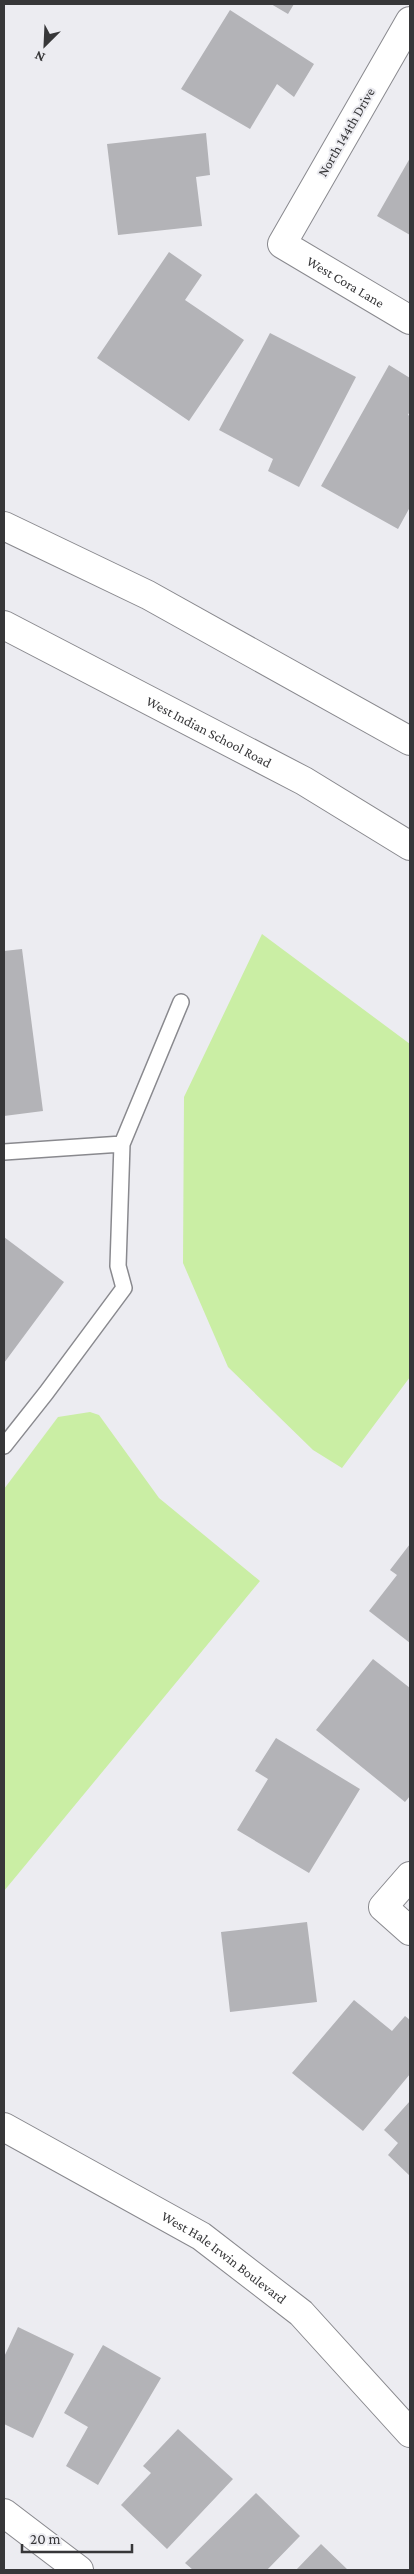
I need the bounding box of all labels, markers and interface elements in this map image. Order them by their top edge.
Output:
north arrow [20,20,70,70]
text: N [32,47,47,66]
street label: North 144th Drive [314,85,378,179]
street label: West Cora Lane [304,253,387,311]
street label: West Indian School Road [144,692,275,771]
street label: West Hale Irwin Boulevard [159,2208,290,2307]
scale bar [22,2522,132,2554]
text: 20 m [30,2531,61,2547]

